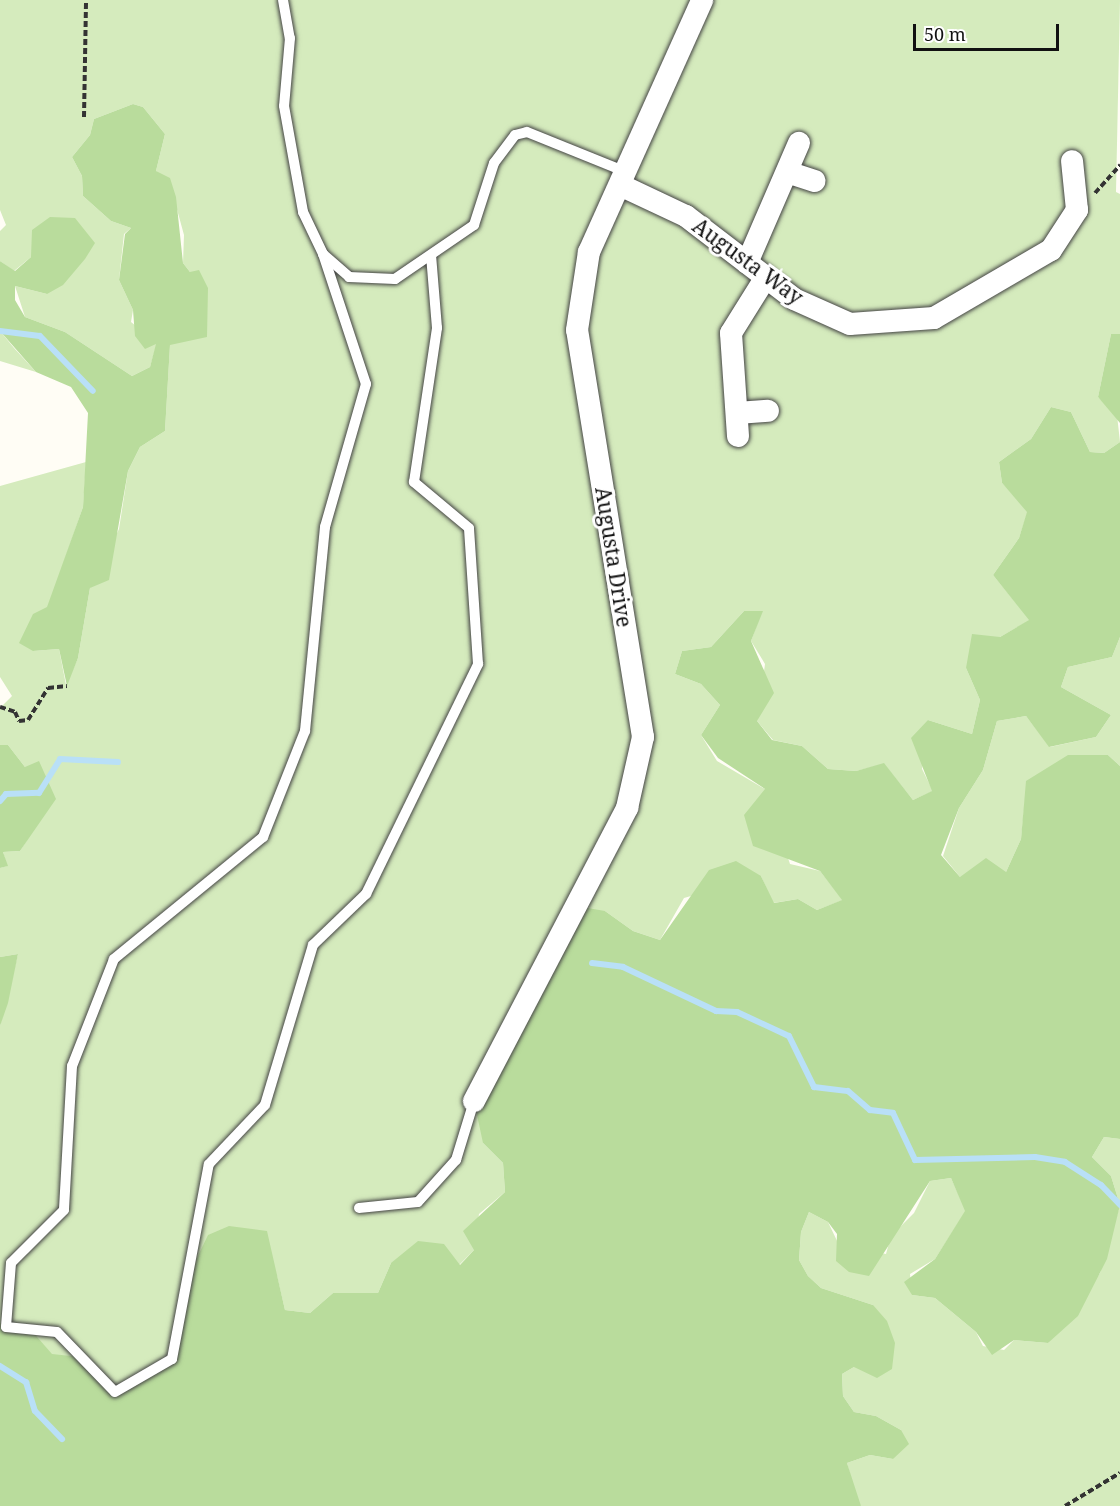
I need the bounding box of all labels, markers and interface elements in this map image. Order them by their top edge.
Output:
scale bar [916,12,1062,50]
text: 50 m [924,22,966,46]
street label: Augusta Way [688,213,808,309]
street label: Augusta Drive [590,485,638,629]

